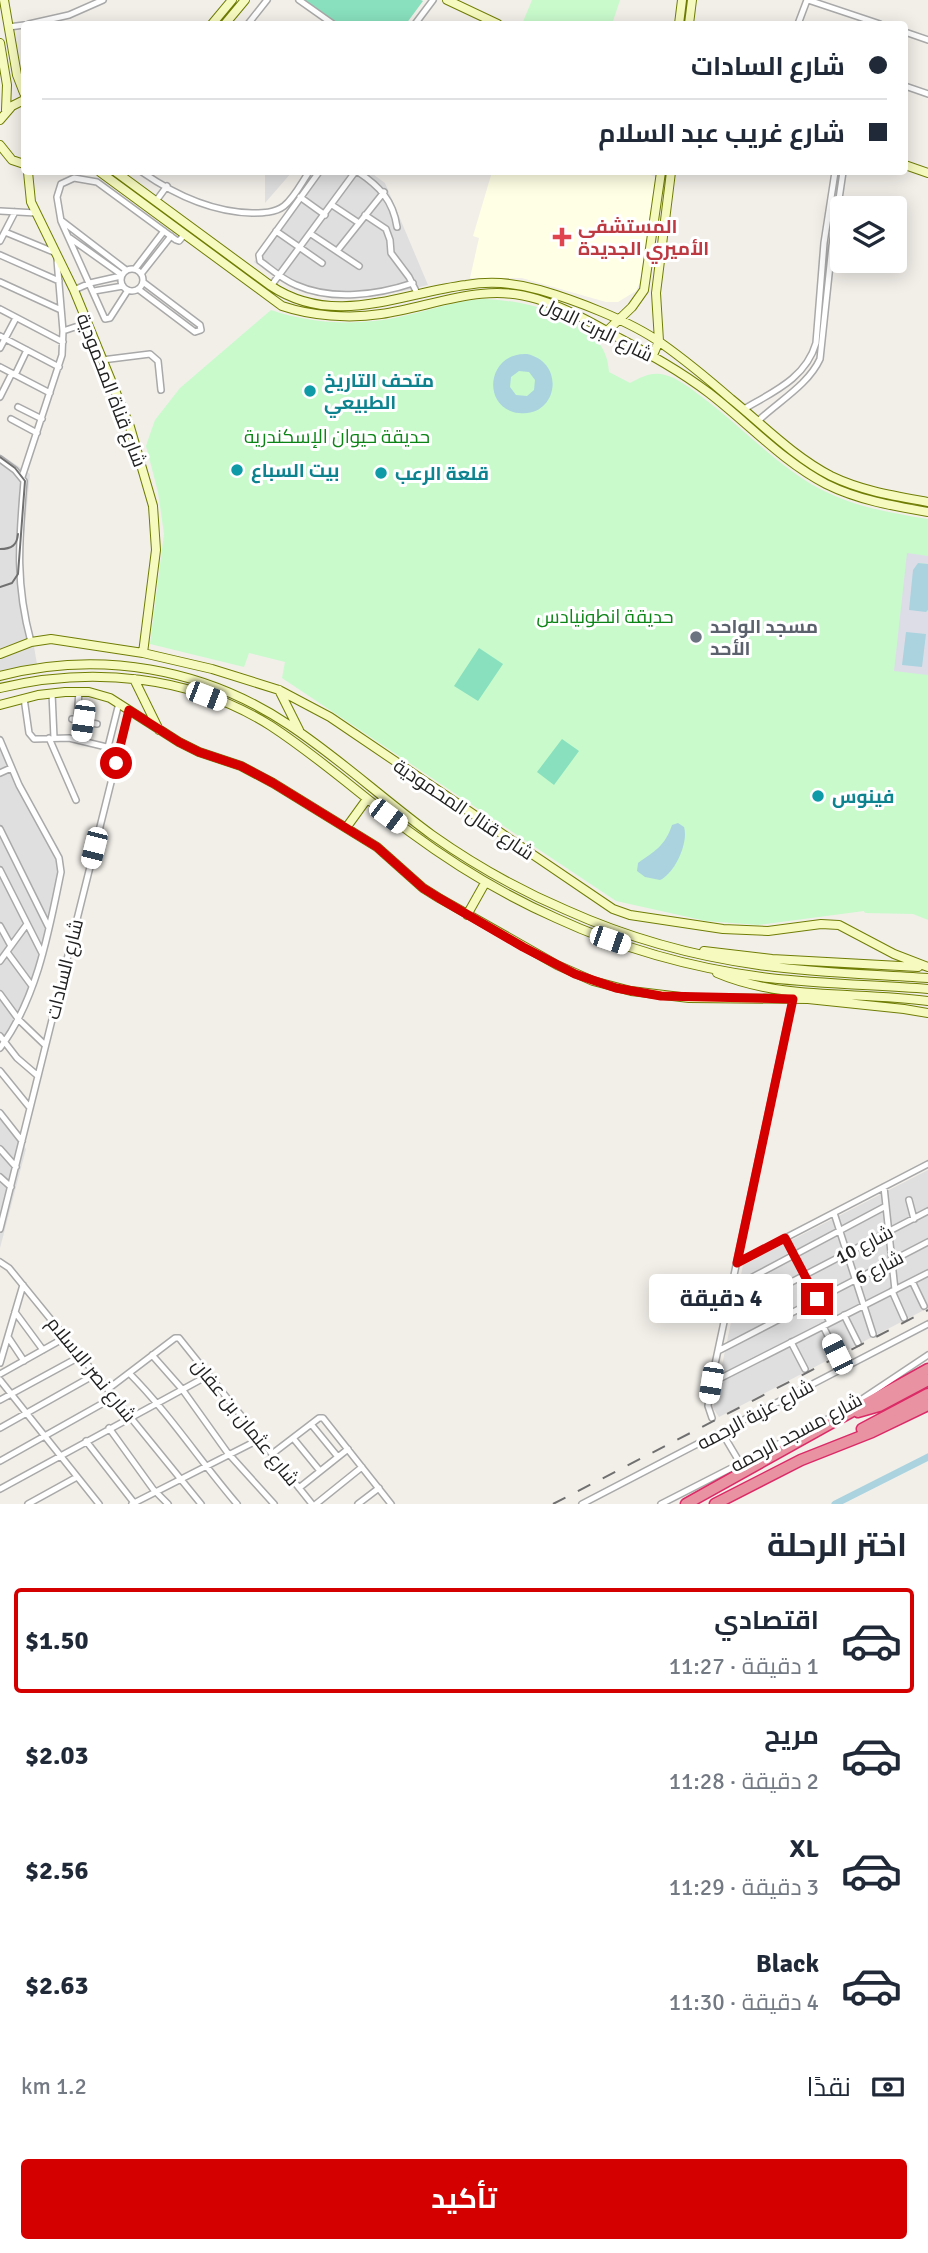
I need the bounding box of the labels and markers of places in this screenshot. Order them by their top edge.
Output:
place label: المستشفى الأميري الجديدة [578,215,709,264]
marker: المستشفى الأميري الجديدة [552,227,572,247]
place label: متحف التاريخ الطبيعي [324,369,434,418]
marker: متحف التاريخ الطبيعي [302,383,318,399]
place label: بيت السباع [251,459,340,484]
marker: بيت السباع [229,462,245,478]
place label: قلعة الرعب [395,462,489,486]
marker: قلعة الرعب [373,465,389,481]
place label: مسجد الواحد الأحد [710,615,818,661]
marker: مسجد الواحد الأحد [688,629,704,645]
place label: فينوس [832,785,895,809]
marker: فينوس [810,788,826,804]

